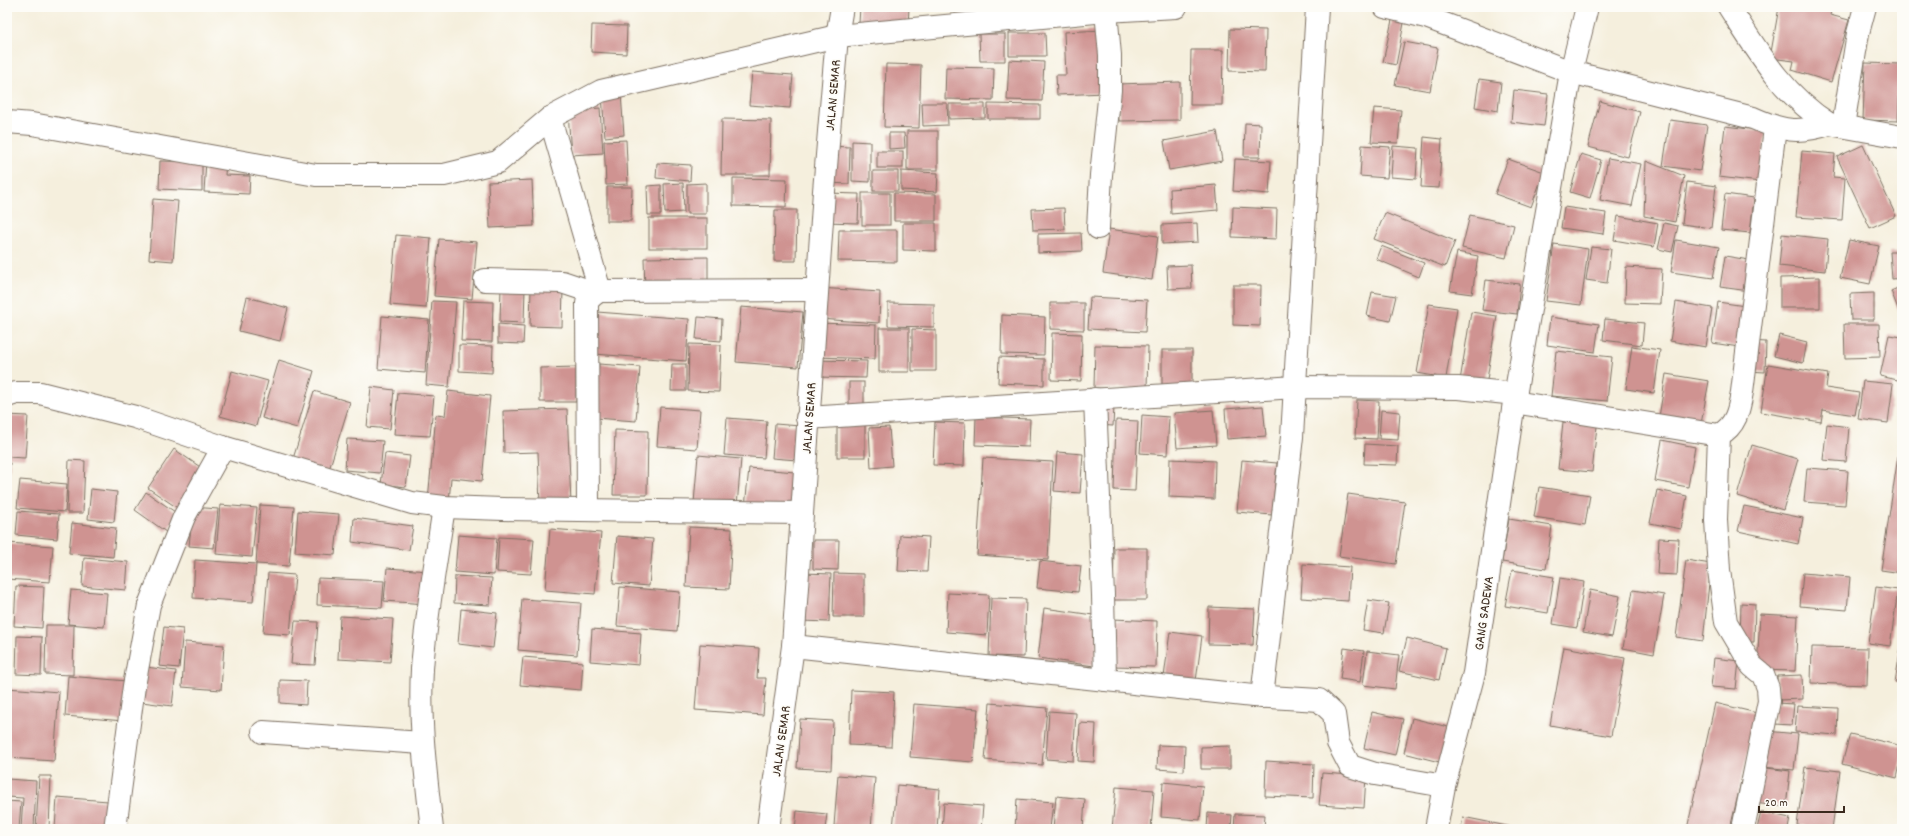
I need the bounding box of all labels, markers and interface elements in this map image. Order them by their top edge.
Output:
street label: JALAN SEMAR [821,59,847,132]
street label: JALAN SEMAR [798,382,822,454]
street label: GANG SADEWA [1470,574,1500,652]
street label: JALAN SEMAR [767,704,797,778]
scale bar [1759,788,1844,814]
text: 20 m [1765,795,1788,812]

